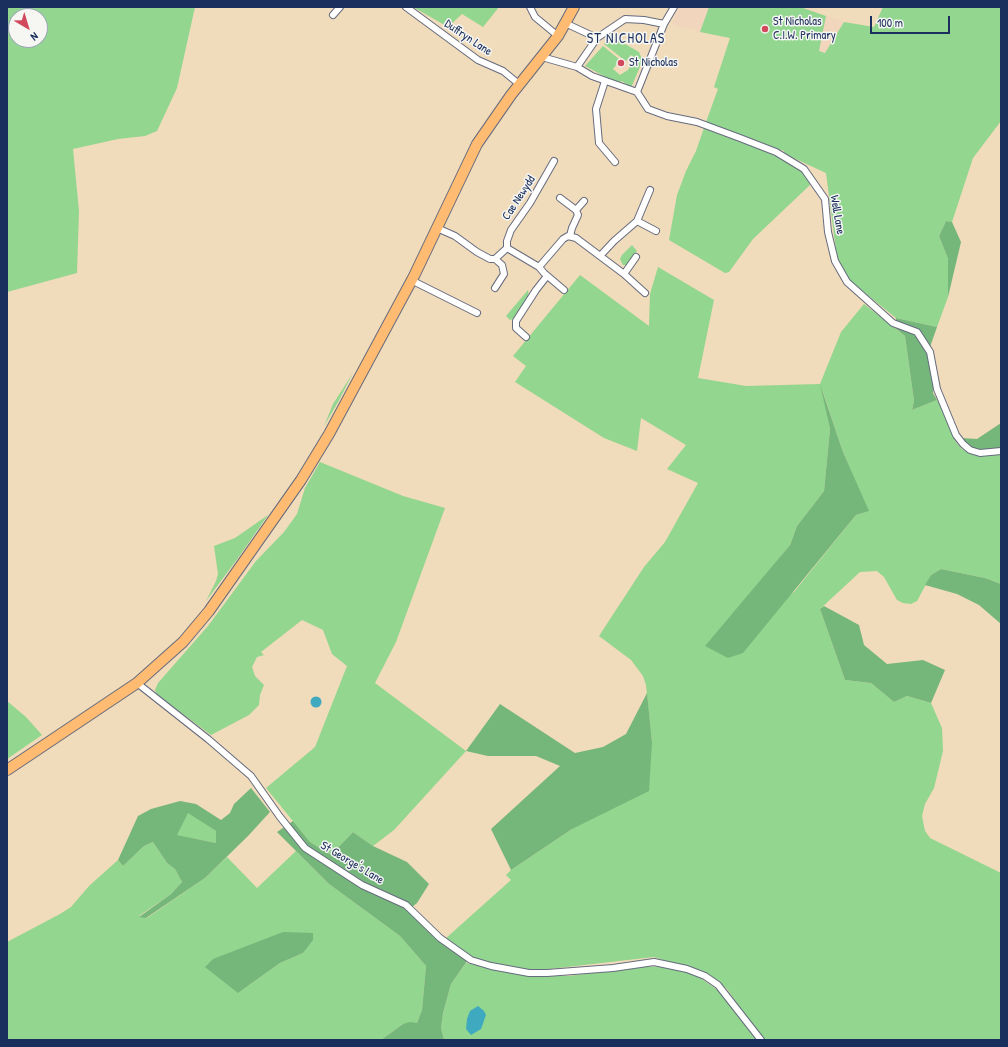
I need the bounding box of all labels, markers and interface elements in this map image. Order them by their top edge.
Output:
north arrow [8,8,48,48]
scale bar [872,8,952,34]
text: 100 m [877,14,903,31]
place label: St Nicholas C.I.W. Primary [773,15,836,43]
street label: Duffryn Lane [442,17,494,59]
marker: St Nicholas C.I.W. Primary [760,24,770,34]
text: N [28,29,41,44]
district label: ST NICHOLAS [587,31,665,47]
place label: St Nicholas [629,56,678,70]
marker: St Nicholas [616,58,626,68]
street label: Cae Newydd [499,173,539,223]
street label: Well Lane [826,194,848,236]
street label: St George's Lane [318,838,386,888]

